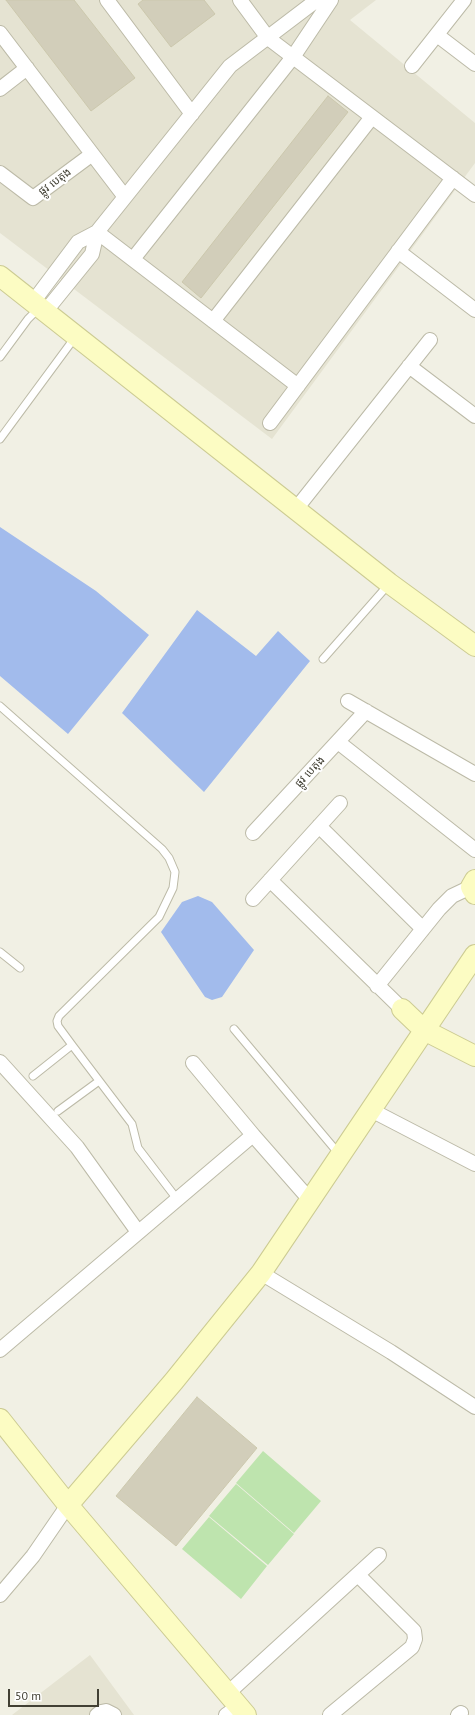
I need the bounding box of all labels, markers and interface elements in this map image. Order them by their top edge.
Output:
street label: ផ្លូវ បេតុង [36,165,74,199]
street label: ផ្លូវ បេតុង [292,754,328,790]
scale bar [10,1681,101,1707]
text: 50 m [15,1688,41,1703]

